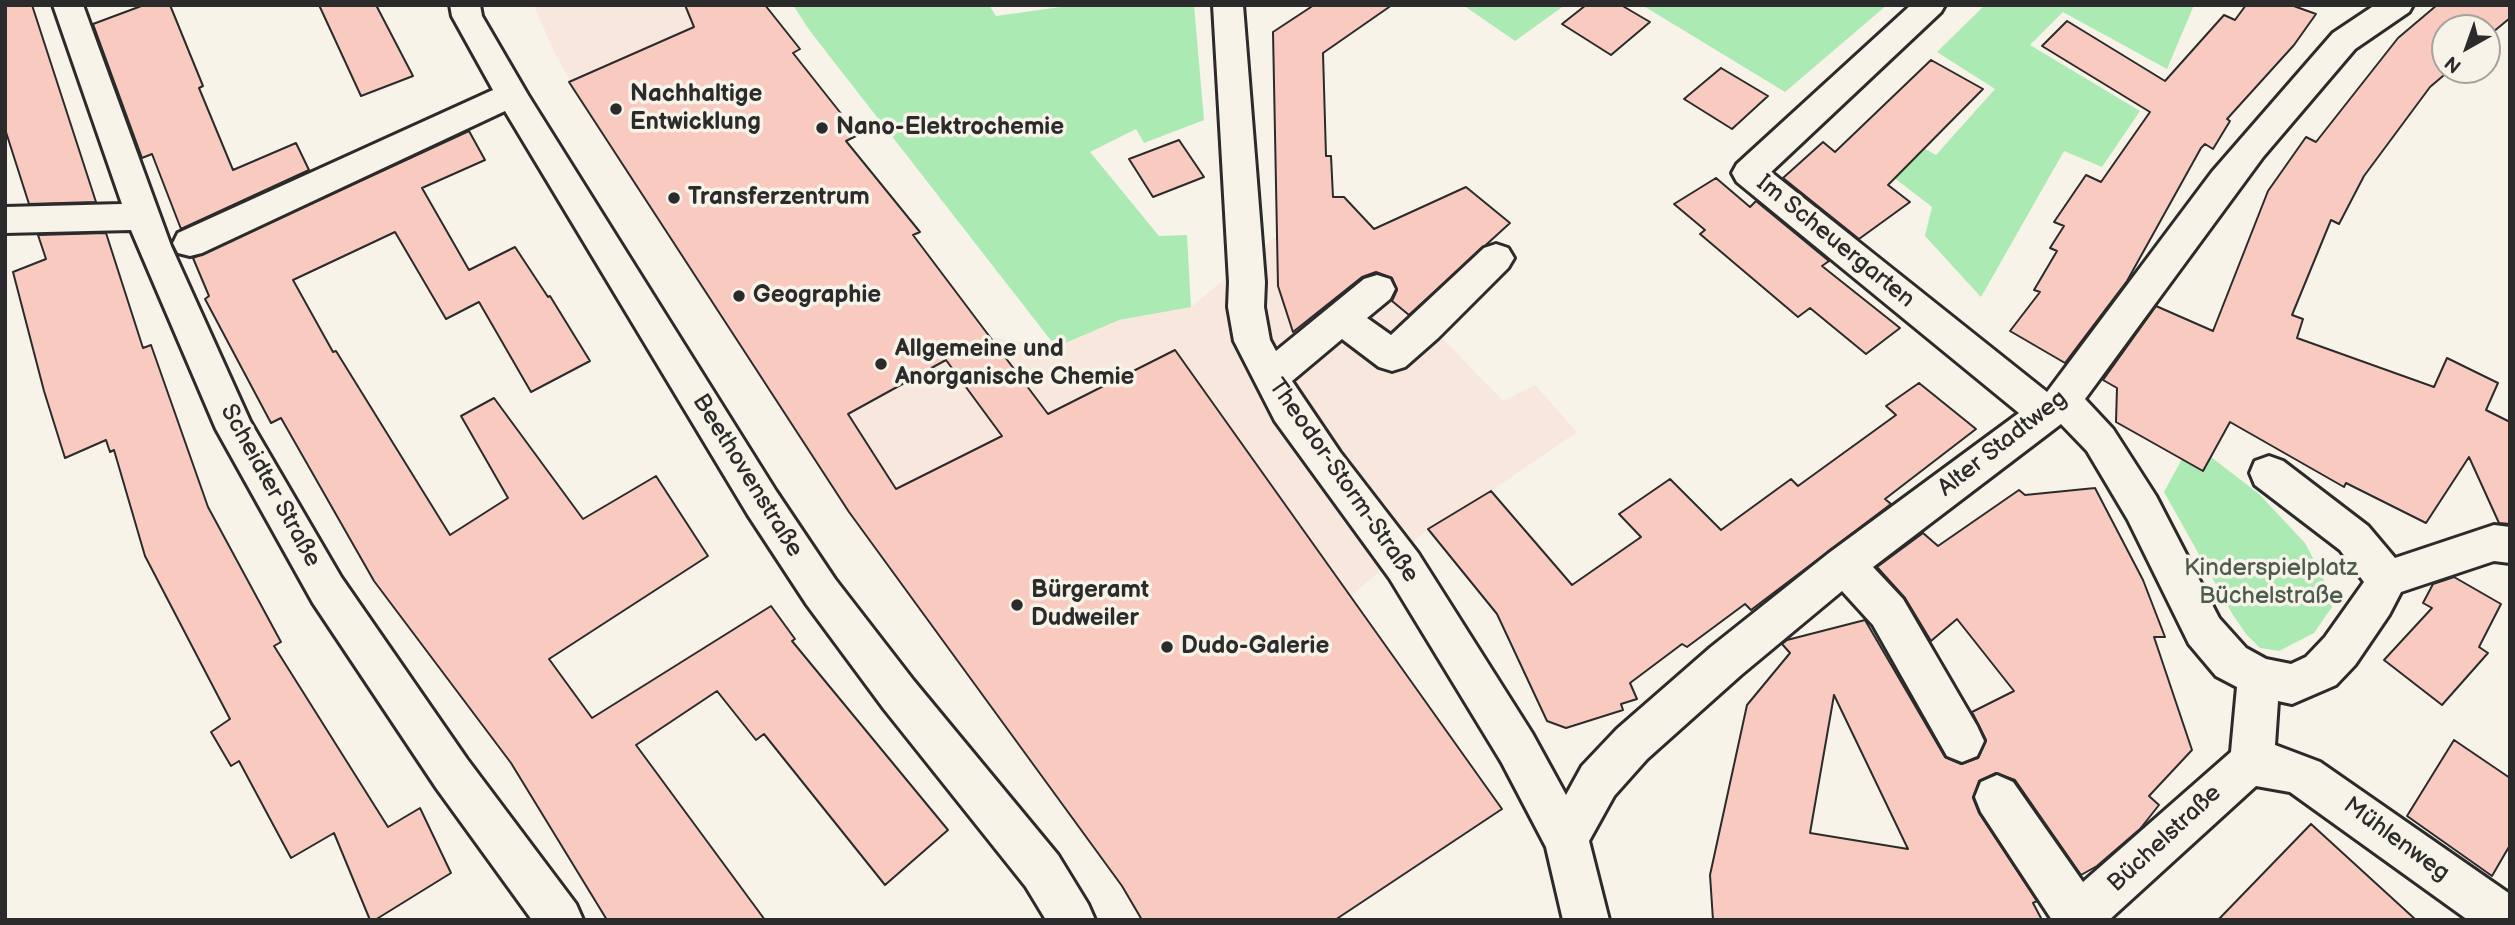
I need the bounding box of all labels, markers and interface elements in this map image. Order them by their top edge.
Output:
north arrow [2431,14,2501,84]
text: N [2441,51,2466,77]
place label: Nachhaltige Entwicklung [630,81,762,137]
marker: Nachhaltige Entwicklung [608,101,624,117]
place label: Nano-Elektrochemie [836,114,1064,142]
marker: Nano-Elektrochemie [814,120,830,136]
street label: Im Scheuergarten [1750,169,1920,315]
place label: Transferzentrum [688,184,870,212]
marker: Transferzentrum [666,190,682,206]
place label: Geographie [753,282,881,310]
marker: Geographie [731,288,747,304]
place label: Allgemeine und Anorganische Chemie [895,336,1134,392]
marker: Allgemeine und Anorganische Chemie [873,356,889,372]
street label: Theodor-Storm-Straße [1262,373,1424,589]
street label: Alter Stadtweg [1933,385,2073,503]
street label: Beethovenstraße [685,389,809,563]
street label: Scheidter Straße [213,400,327,572]
park label: Kinderspielplatz Büchelstraße [2184,555,2358,611]
place label: Bürgeramt Dudweiler [1031,577,1149,633]
marker: Bürgeramt Dudweiler [1009,597,1025,613]
place label: Dudo-Galerie [1181,633,1329,661]
marker: Dudo-Galerie [1159,639,1175,655]
street label: Büchelstraße [2102,779,2228,899]
street label: Mühlenweg [2337,792,2455,888]

